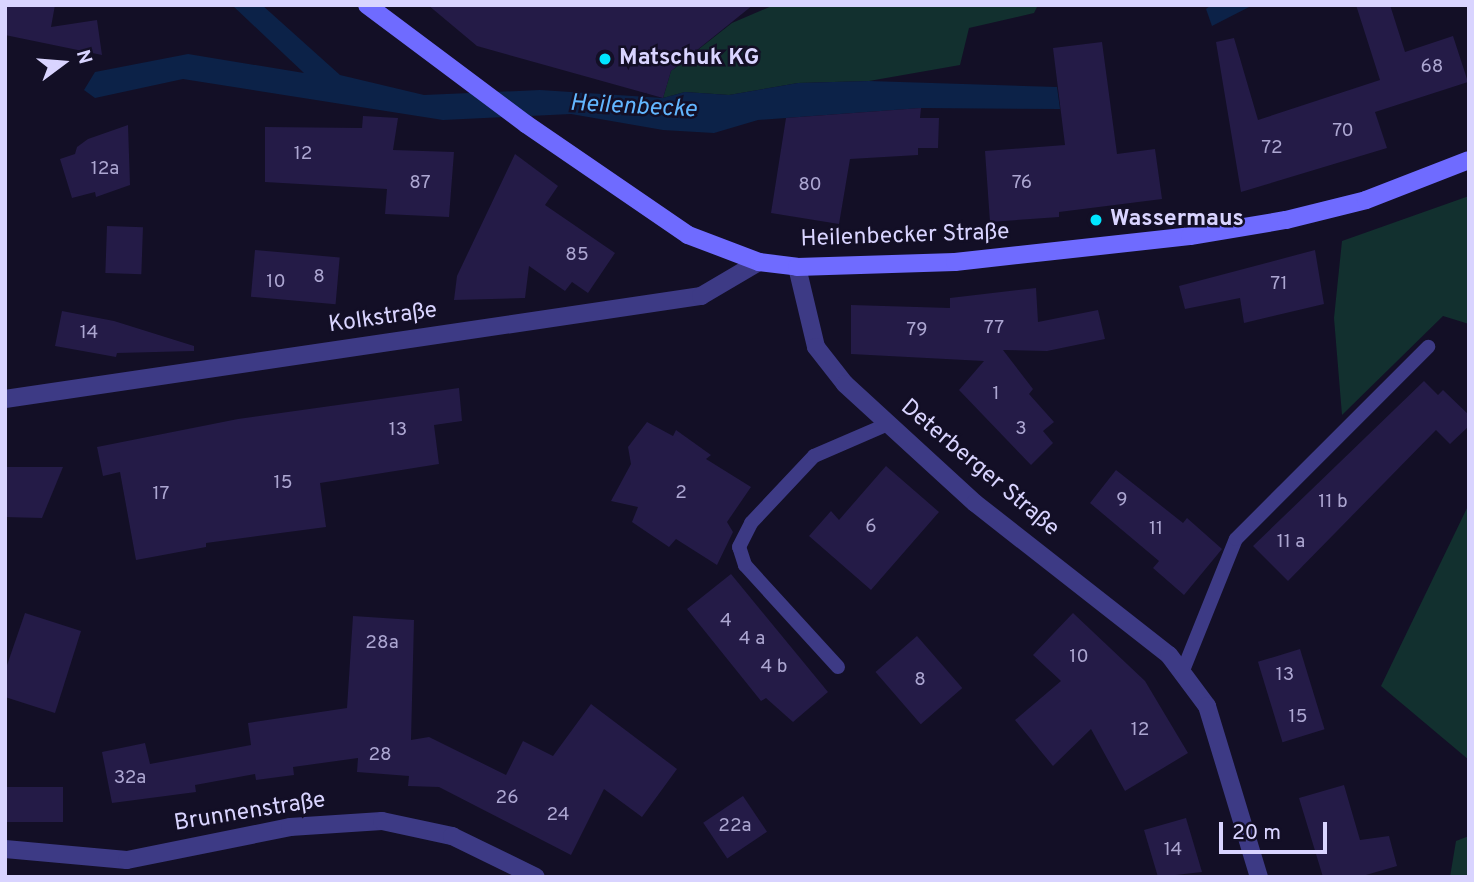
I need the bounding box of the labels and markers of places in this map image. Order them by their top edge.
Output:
place label: Matschuk KG [619,45,759,73]
marker: Matschuk KG [597,51,613,67]
place label: Wassermaus [1110,206,1244,234]
marker: Wassermaus [1088,212,1104,228]

